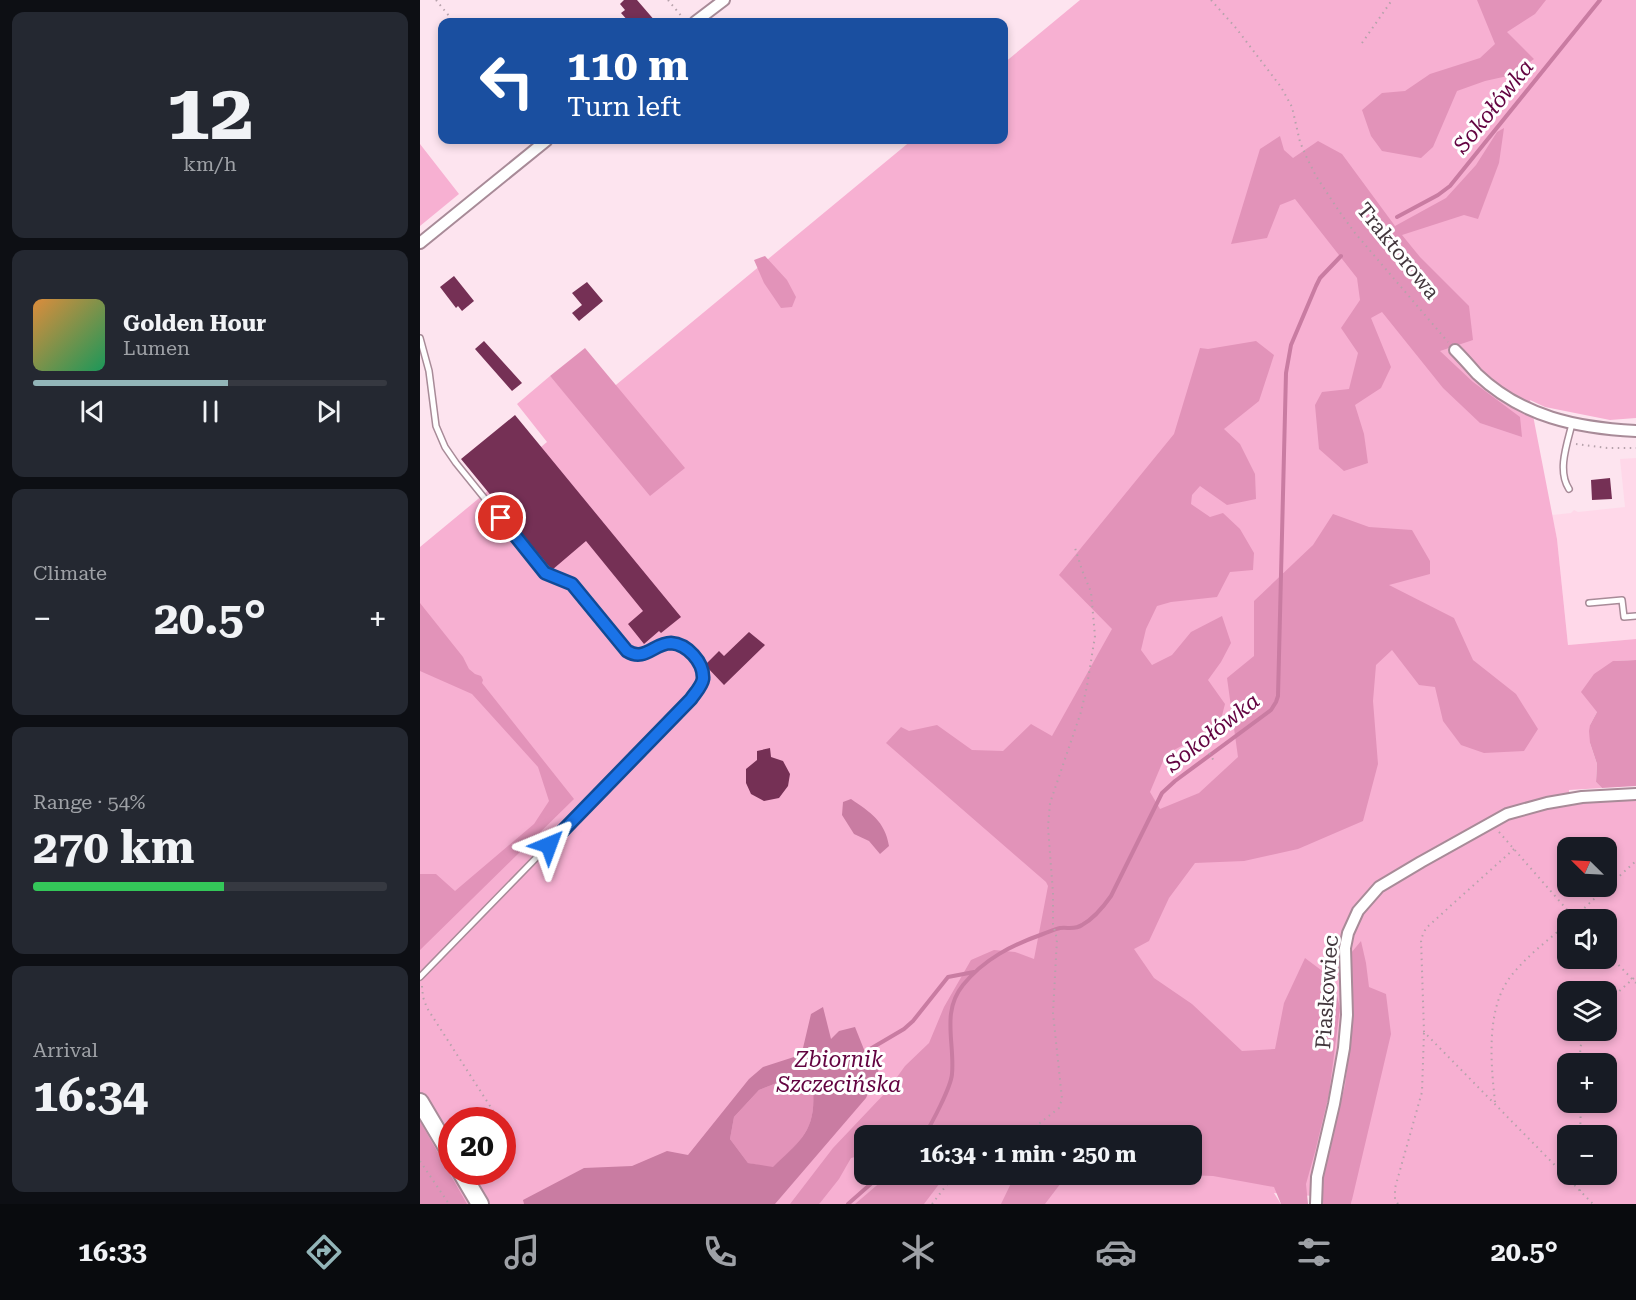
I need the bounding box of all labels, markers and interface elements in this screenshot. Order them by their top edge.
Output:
text: 110 m [567,41,689,90]
icon: left [468,42,546,120]
water label: Sokołówka [1448,55,1539,159]
text: 12 [166,67,254,158]
text: Turn left [567,91,681,123]
text: km/h [183,152,237,176]
street label: Traktorowa [1352,198,1444,304]
text: Golden Hour [123,311,266,336]
text: Lumen [123,336,190,360]
icon: previous [76,395,109,428]
icon: pause [194,395,227,428]
icon: next [312,395,345,428]
pin [475,492,526,543]
icon: arrive [484,501,517,534]
text: Climate [33,561,107,585]
text: 20.5° [154,592,266,645]
text: − [33,599,51,638]
text: + [369,599,387,638]
water label: Sokołówka [1159,688,1264,778]
text: Range · 54% [33,790,145,814]
position arrow [517,813,581,877]
text: 270 km [33,821,194,874]
north arrow [1557,837,1617,897]
map controls [1557,837,1617,1185]
button: sound [1557,909,1617,969]
street label: Piaskowiec [1311,934,1343,1050]
button: layers [1557,981,1617,1041]
text: Arrival [33,1038,98,1062]
water label: Zbiornik Szczecińska [776,1047,901,1097]
button: + [1557,1053,1617,1113]
text: 16:34 [33,1069,148,1122]
speed limit sign: 20 [438,1107,516,1185]
button: − [1557,1125,1617,1185]
text: 16:34 · 1 min · 250 m [919,1142,1137,1167]
icon: directions [303,1231,345,1273]
icon: music [501,1231,543,1273]
icon: phone [699,1231,741,1273]
icon: climate [897,1231,939,1273]
icon: car [1095,1231,1137,1273]
icon: filters [1293,1231,1335,1273]
text: 16:33 [78,1236,147,1268]
text: 20.5° [1491,1236,1558,1268]

